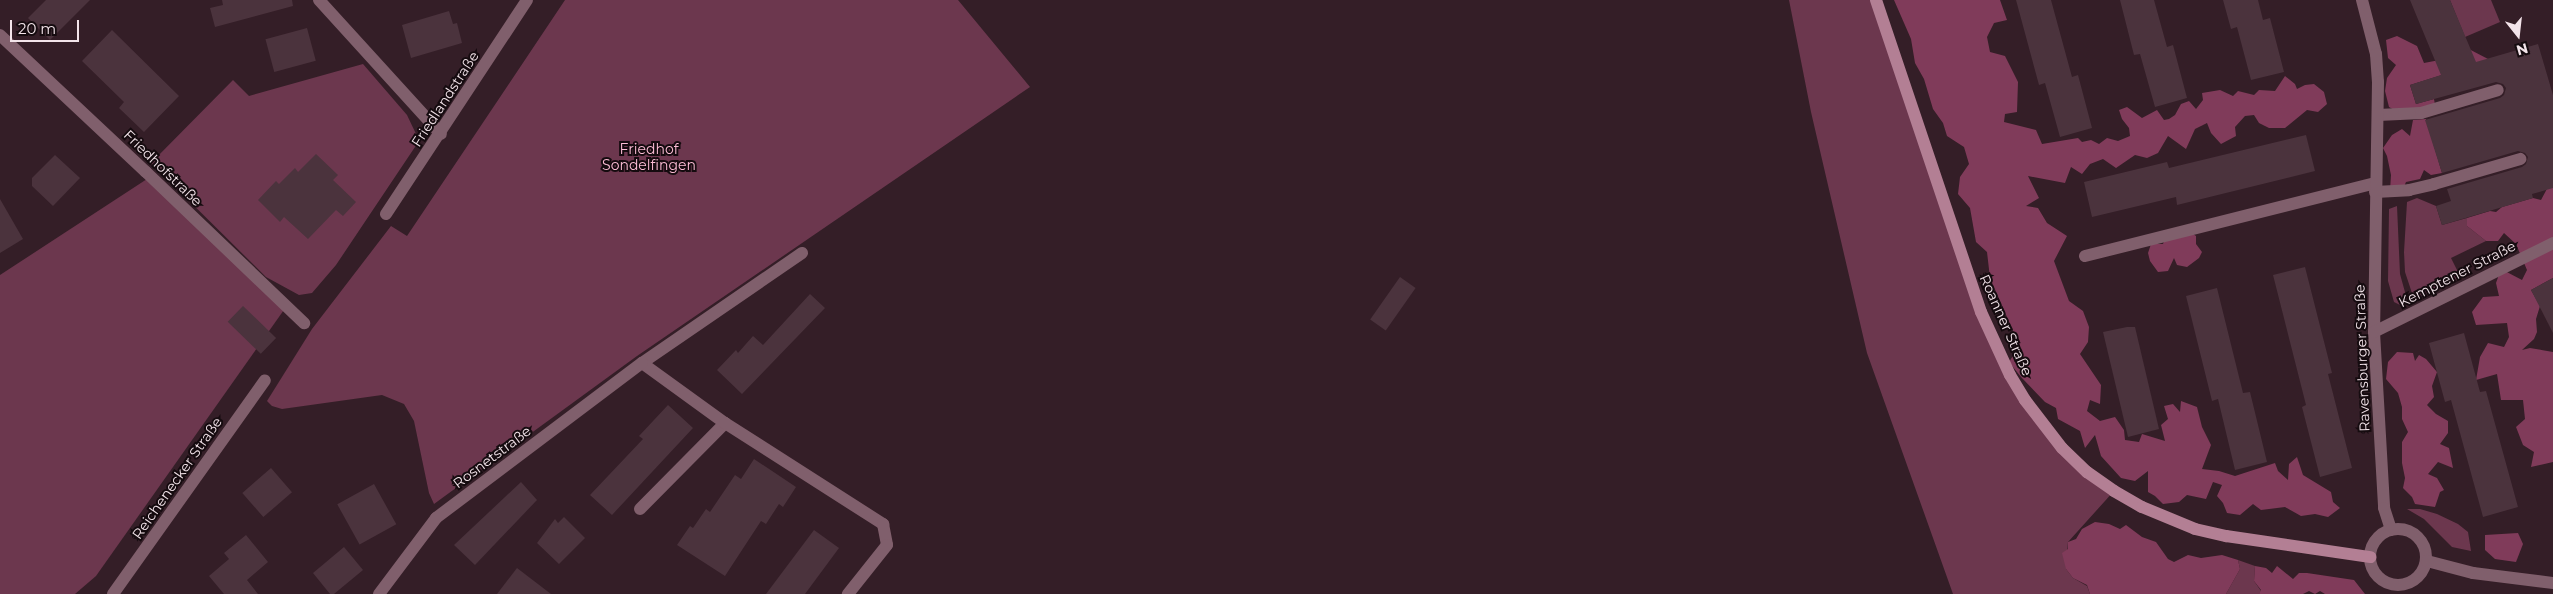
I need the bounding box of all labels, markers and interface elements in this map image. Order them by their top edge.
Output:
scale bar [12,10,81,42]
north arrow [2493,10,2543,60]
text: 20 m [18,19,56,38]
text: N [2514,39,2530,60]
street label: Friedlandstraße [408,48,482,150]
street label: Friedhofstraße [120,126,206,210]
park label: Friedhof Sondelfingen [602,141,696,174]
street label: Kemptener Straße [2396,237,2518,311]
street label: Roanner Straße [1976,272,2036,378]
street label: Ravensburger Straße [2351,284,2373,432]
street label: Reichenecker Straße [129,414,225,542]
street label: Rosnetstraße [450,422,534,492]

